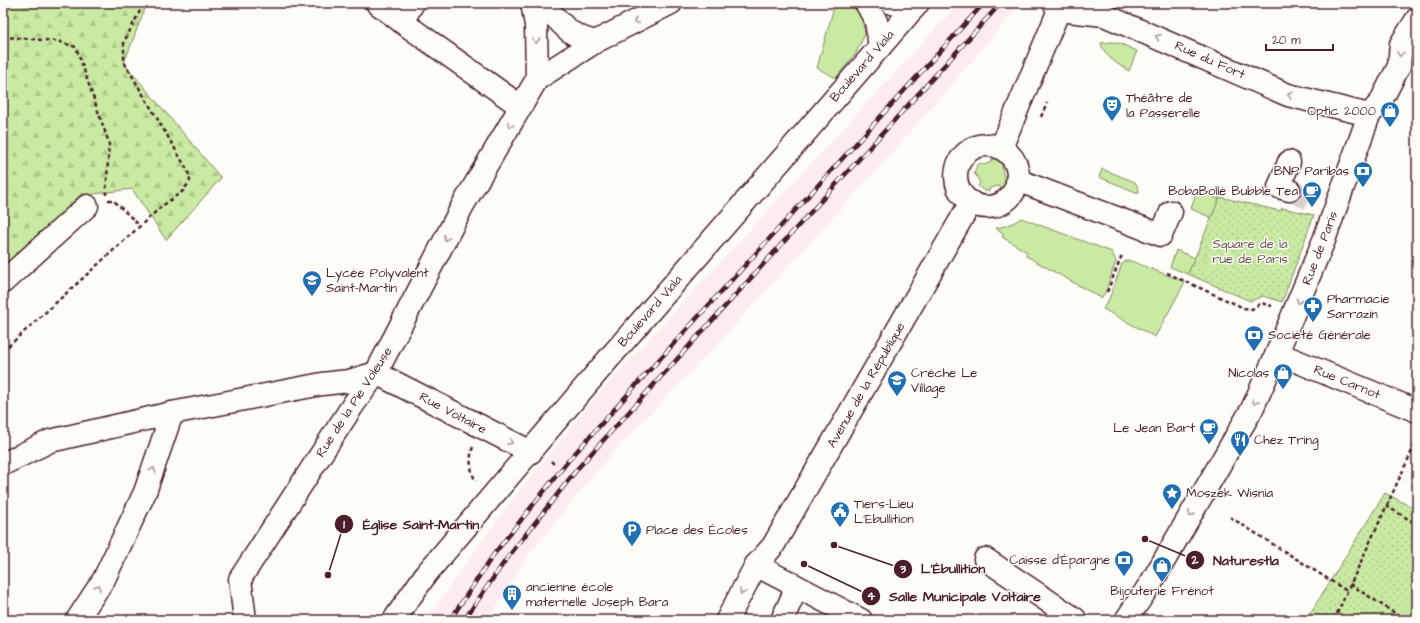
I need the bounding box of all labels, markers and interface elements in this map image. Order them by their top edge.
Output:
one-way arrow [633,16,640,24]
street label: Boulevard Viala [826,26,899,106]
scale bar [1266,26,1333,52]
text: 20 m [1272,32,1301,49]
one-way arrow [1155,34,1162,42]
street label: Rue du Fort [1172,36,1249,84]
one-way arrow [532,38,540,44]
one-way arrow [1396,51,1405,57]
place label: Théâtre de la Passerelle [1126,89,1200,122]
one-way arrow [1287,91,1294,100]
theatre icon: Théâtre de la Passerelle [1101,94,1123,122]
shop icon: Optic 2000 [1379,100,1401,128]
place label: Optic 2000 [1307,102,1376,120]
one-way arrow [507,121,514,128]
bank icon: BNP Paribas [1352,160,1374,188]
place label: BNP Paribas [1274,162,1349,180]
cafe icon: BobaBollé Bubble Tea [1301,180,1323,208]
place label: BobaBollé Bubble Tea [1168,182,1298,200]
street label: Rue de Paris [1298,208,1342,287]
one-way arrow [443,234,451,241]
park label: Square de la rue de Paris [1212,235,1288,268]
place label: Lycée Polyvalent Saint-Martin [326,264,429,297]
school or university icon: Lycée Polyvalent Saint-Martin [301,269,323,297]
street label: Boulevard Viala [614,271,687,351]
place label: Pharmacie Sarrazin [1327,290,1389,323]
pharmacy icon: Pharmacie Sarrazin [1302,295,1324,323]
one-way arrow [1295,298,1303,305]
street label: Avenue de la République [823,319,909,451]
bank icon: Société Générale [1243,324,1265,352]
place label: Société Générale [1268,326,1371,344]
street label: Rue de la Pie Voleuse [312,343,396,461]
street label: Rue Carnot [1311,361,1384,404]
shop icon: Nicolas [1272,362,1294,390]
place label: Crèche Le Village [911,364,977,398]
place label: Nicolas [1228,364,1269,382]
school or university icon: Crèche Le Village [886,369,908,397]
street label: Rue Voltaire [416,388,490,438]
one-way arrow [1252,397,1260,405]
cafe icon: Le Jean Bart [1198,417,1220,445]
place label: Le Jean Bart [1113,419,1196,437]
restaurant icon: Chez Tring [1229,429,1251,457]
place label: Chez Tring [1254,431,1319,450]
one-way arrow [506,437,513,445]
one-way arrow [148,466,156,473]
place icon: Moszek Wisnia [1161,482,1183,510]
place label: Moszek Wisnia [1186,484,1273,502]
place label: Tiers-Lieu L'Ebullition [854,495,914,528]
public building icon: Tiers-Lieu L'Ebullition [829,500,851,528]
one-way arrow [1188,510,1195,517]
callout: Église Saint-Martin [334,511,487,537]
text: Église Saint-Martin [363,515,479,536]
text: 1 [343,516,345,533]
parking icon: Place des Écoles [621,519,643,547]
place label: Place des Écoles [646,521,748,539]
callout: Naturestla [1185,547,1287,573]
bank icon: Caisse d'Épargne [1113,549,1135,577]
place label: Caisse d'Épargne [1009,551,1110,570]
text: Naturestla [1213,551,1280,571]
text: 2 [1191,552,1199,569]
shop icon: Bijouterie Frénot [1151,555,1173,583]
callout: L’Ébullition [893,556,993,582]
text: L’Ébullition [921,559,985,579]
text: 3 [899,561,907,578]
place label: ancienne école maternelle Joseph Bara [526,578,669,611]
place label: Bijouterie Frénot [1110,582,1214,600]
building icon: ancienne école maternelle Joseph Bara [501,583,523,611]
callout: Salle Municipale Voltaire [861,583,1049,609]
one-way arrow [93,584,101,591]
text: Salle Municipale Voltaire [888,587,1041,607]
one-way arrow [739,588,746,596]
text: 4 [867,588,876,605]

